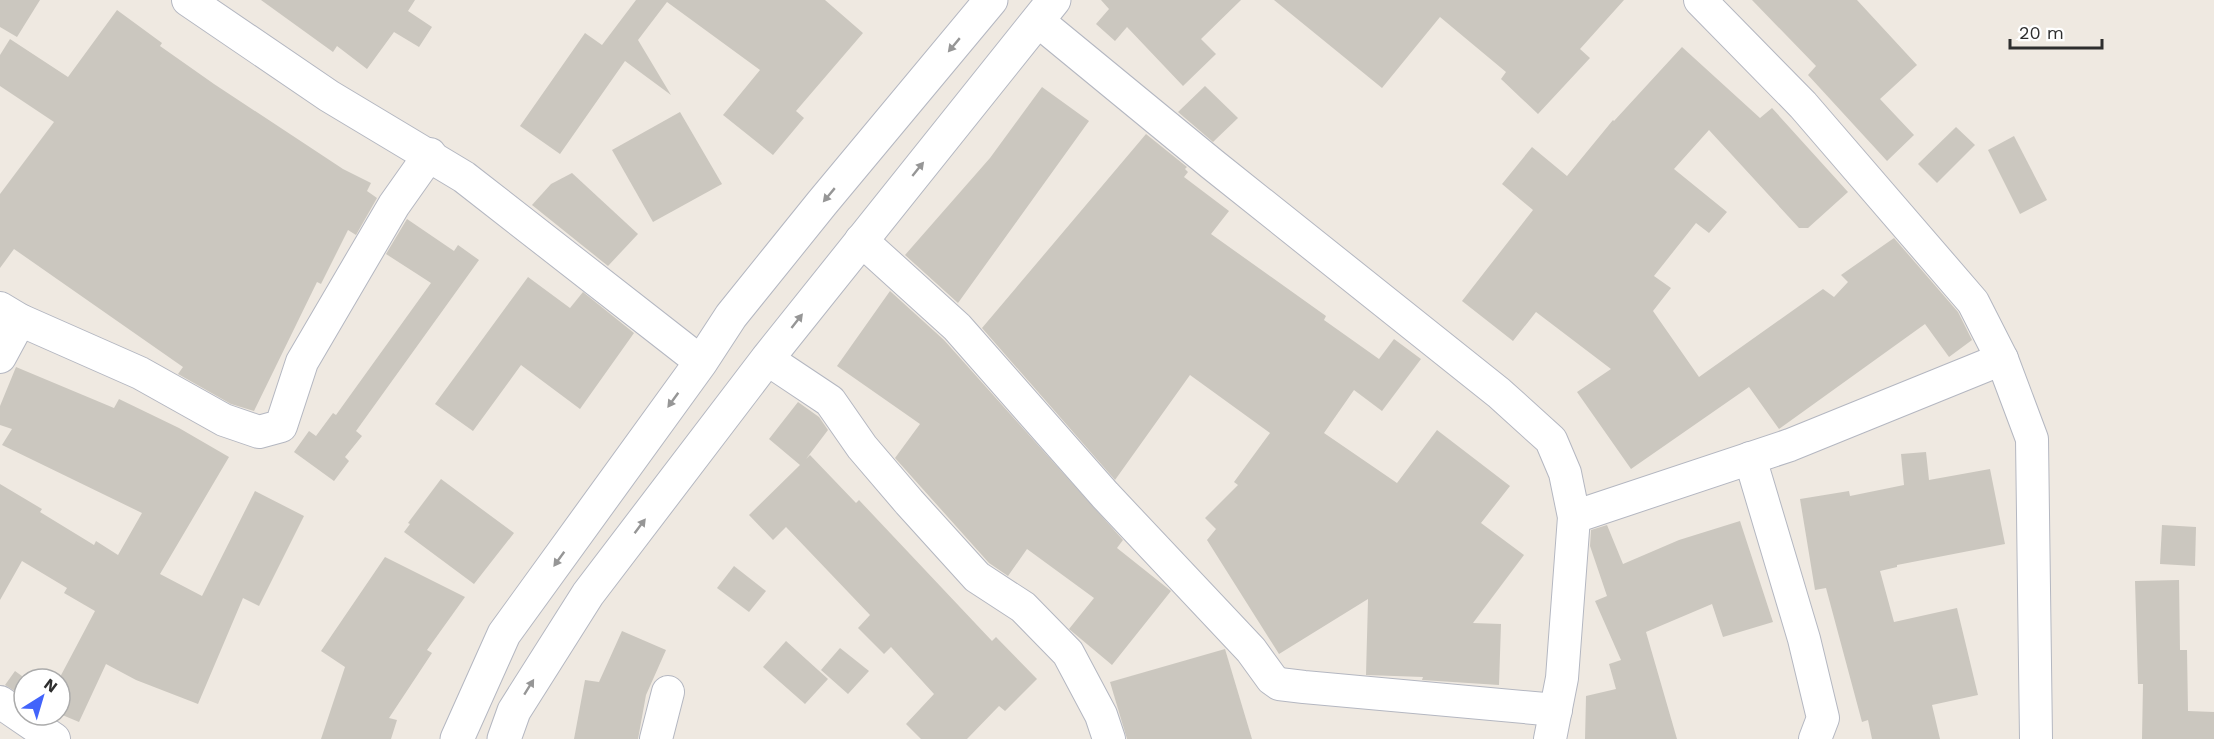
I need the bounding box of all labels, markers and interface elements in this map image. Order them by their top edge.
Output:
scale bar [2010,12,2102,50]
text: 20 m [2019,22,2064,43]
one-way arrow [947,37,960,53]
one-way arrow [912,161,925,177]
one-way arrow [823,187,836,202]
one-way arrow [790,314,802,329]
one-way arrow [667,392,679,408]
one-way arrow [633,519,645,534]
one-way arrow [553,550,565,566]
north arrow [12,667,72,727]
text: N [40,674,61,697]
one-way arrow [524,679,535,695]

